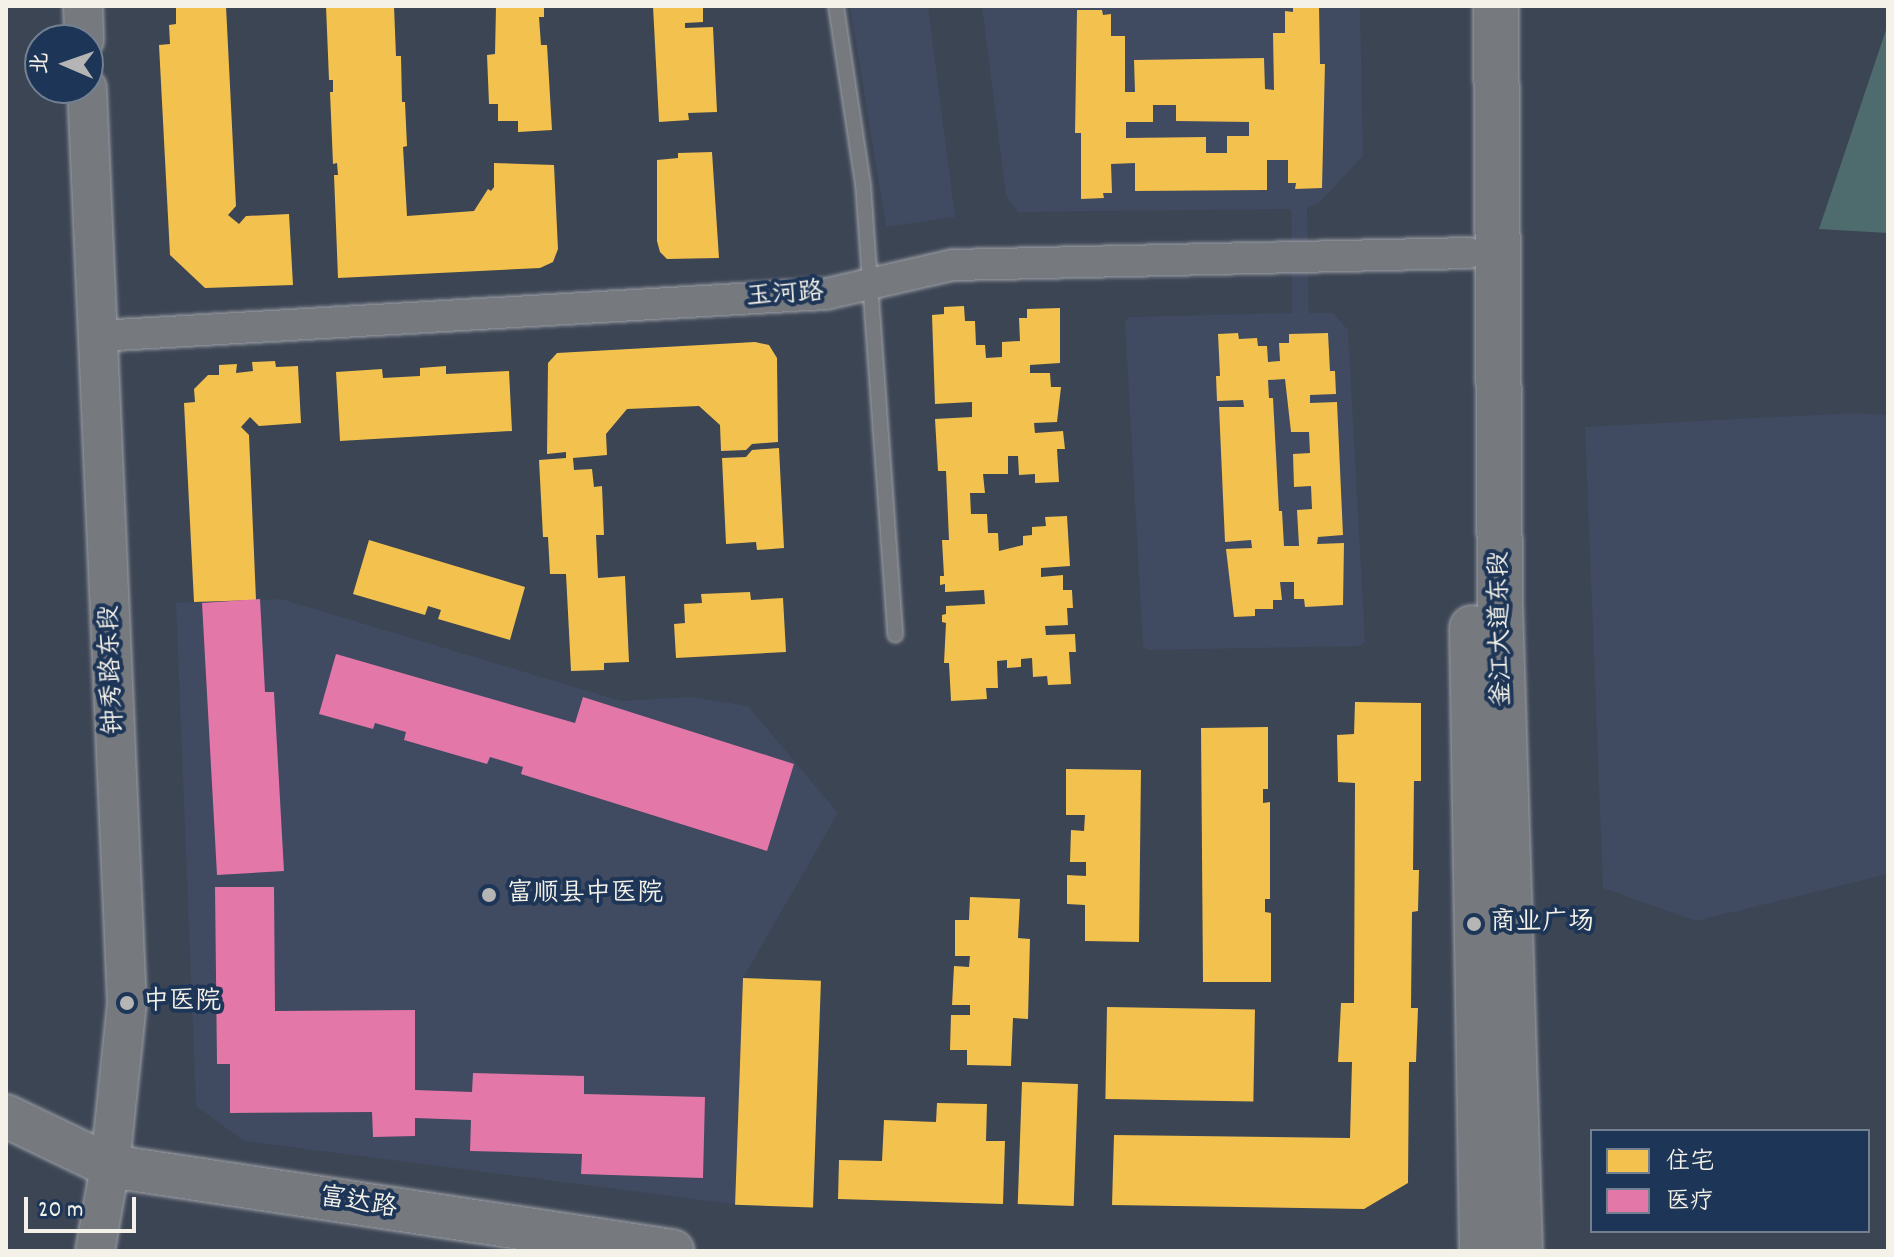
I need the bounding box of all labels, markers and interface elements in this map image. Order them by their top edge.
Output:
north arrow [24,24,104,104]
text: 北 [26,52,57,75]
street label: 玉河路 [745,278,825,314]
street label: 釜江大道东段 [1485,551,1519,707]
street label: 钟秀路东段 [95,604,131,736]
place label: 富顺县中医院 [507,879,663,911]
marker: 富顺县中医院 [478,884,500,906]
place label: 商业广场 [1490,908,1594,940]
marker: 商业广场 [1465,915,1483,933]
place label: 中医院 [143,987,221,1019]
marker: 中医院 [118,994,136,1012]
legend [1590,1129,1870,1233]
text: 住宅 [1666,1146,1714,1180]
scale bar [28,1181,140,1231]
street label: 富达路 [317,1182,399,1226]
text: 医疗 [1666,1186,1714,1220]
text: 20 m [38,1194,84,1228]

